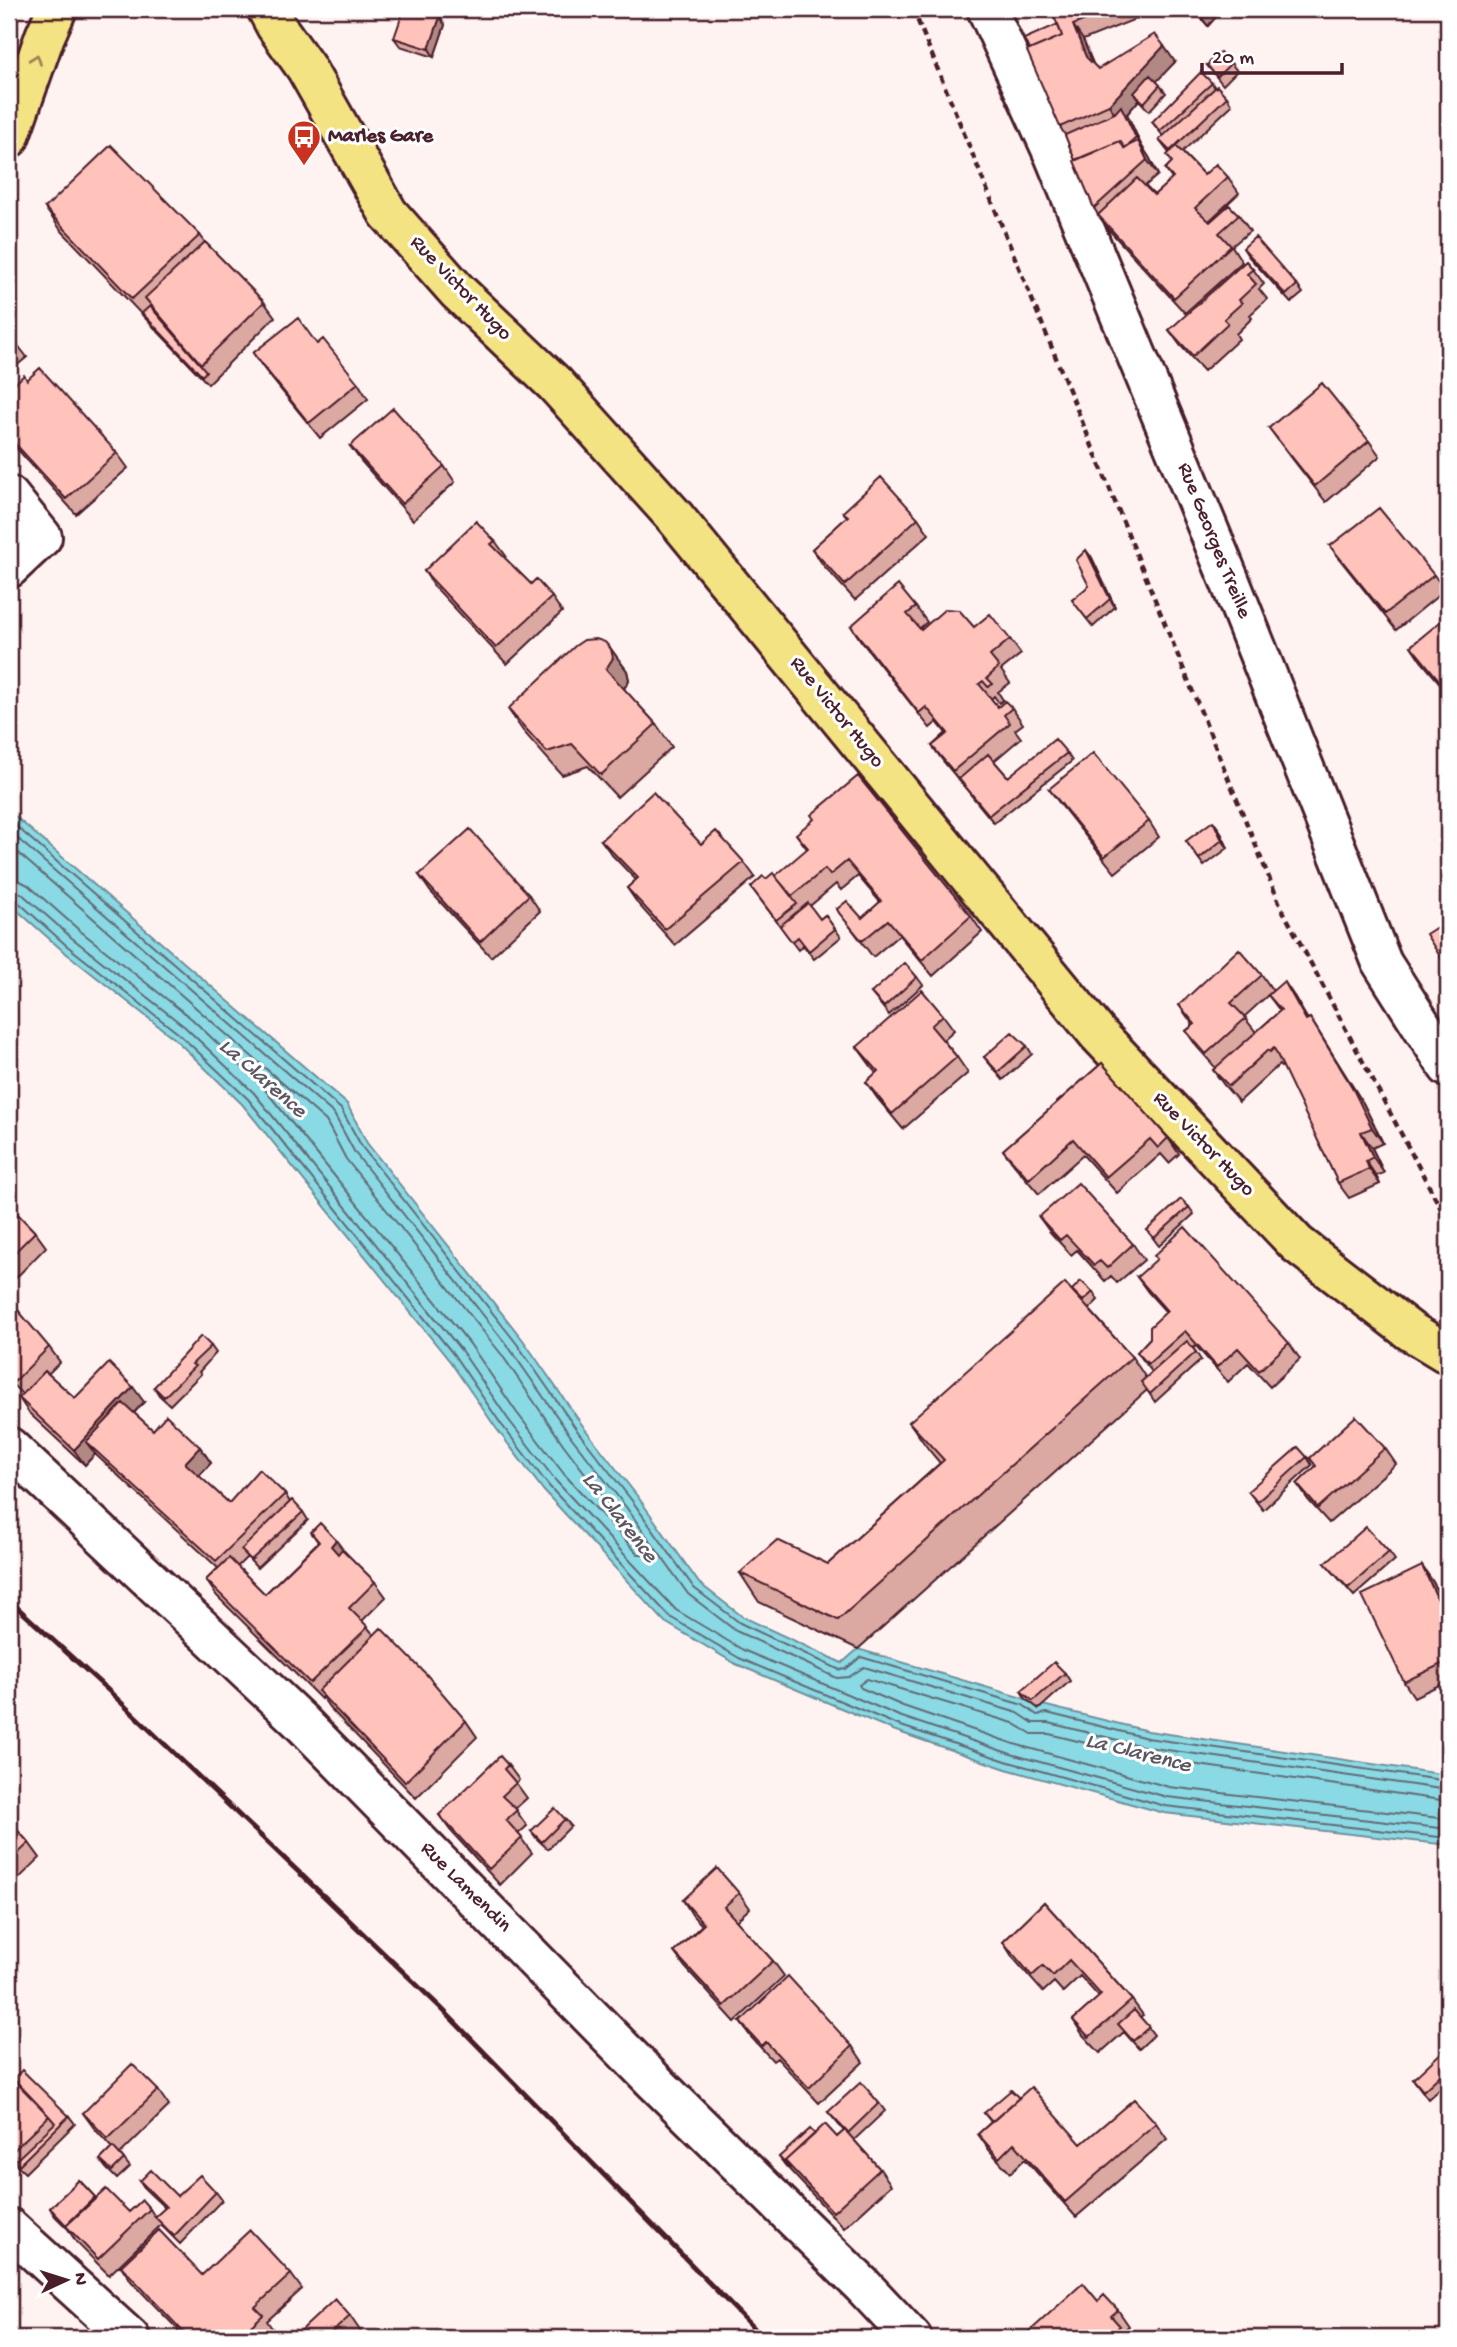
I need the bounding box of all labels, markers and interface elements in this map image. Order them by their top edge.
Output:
scale bar [1202,32,1342,76]
text: 20 m [1212,47,1254,72]
one-way arrow [28,53,42,65]
bus stop icon: Marles Gare [285,118,323,167]
place label: Marles Gare [328,125,434,150]
street label: Rue Victor Hugo [404,231,517,347]
street label: Rue Georges Treille [1170,460,1256,624]
street label: Rue Victor Hugo [783,652,889,774]
water label: La Clarence [213,1034,312,1125]
street label: Rue Victor Hugo [1147,1087,1260,1203]
water label: La Clarence [575,1467,663,1570]
water label: La Clarence [1083,1728,1195,1780]
street label: Rue Lamendin [414,1837,516,1939]
north arrow [32,2246,102,2316]
text: N [68,2272,91,2286]

